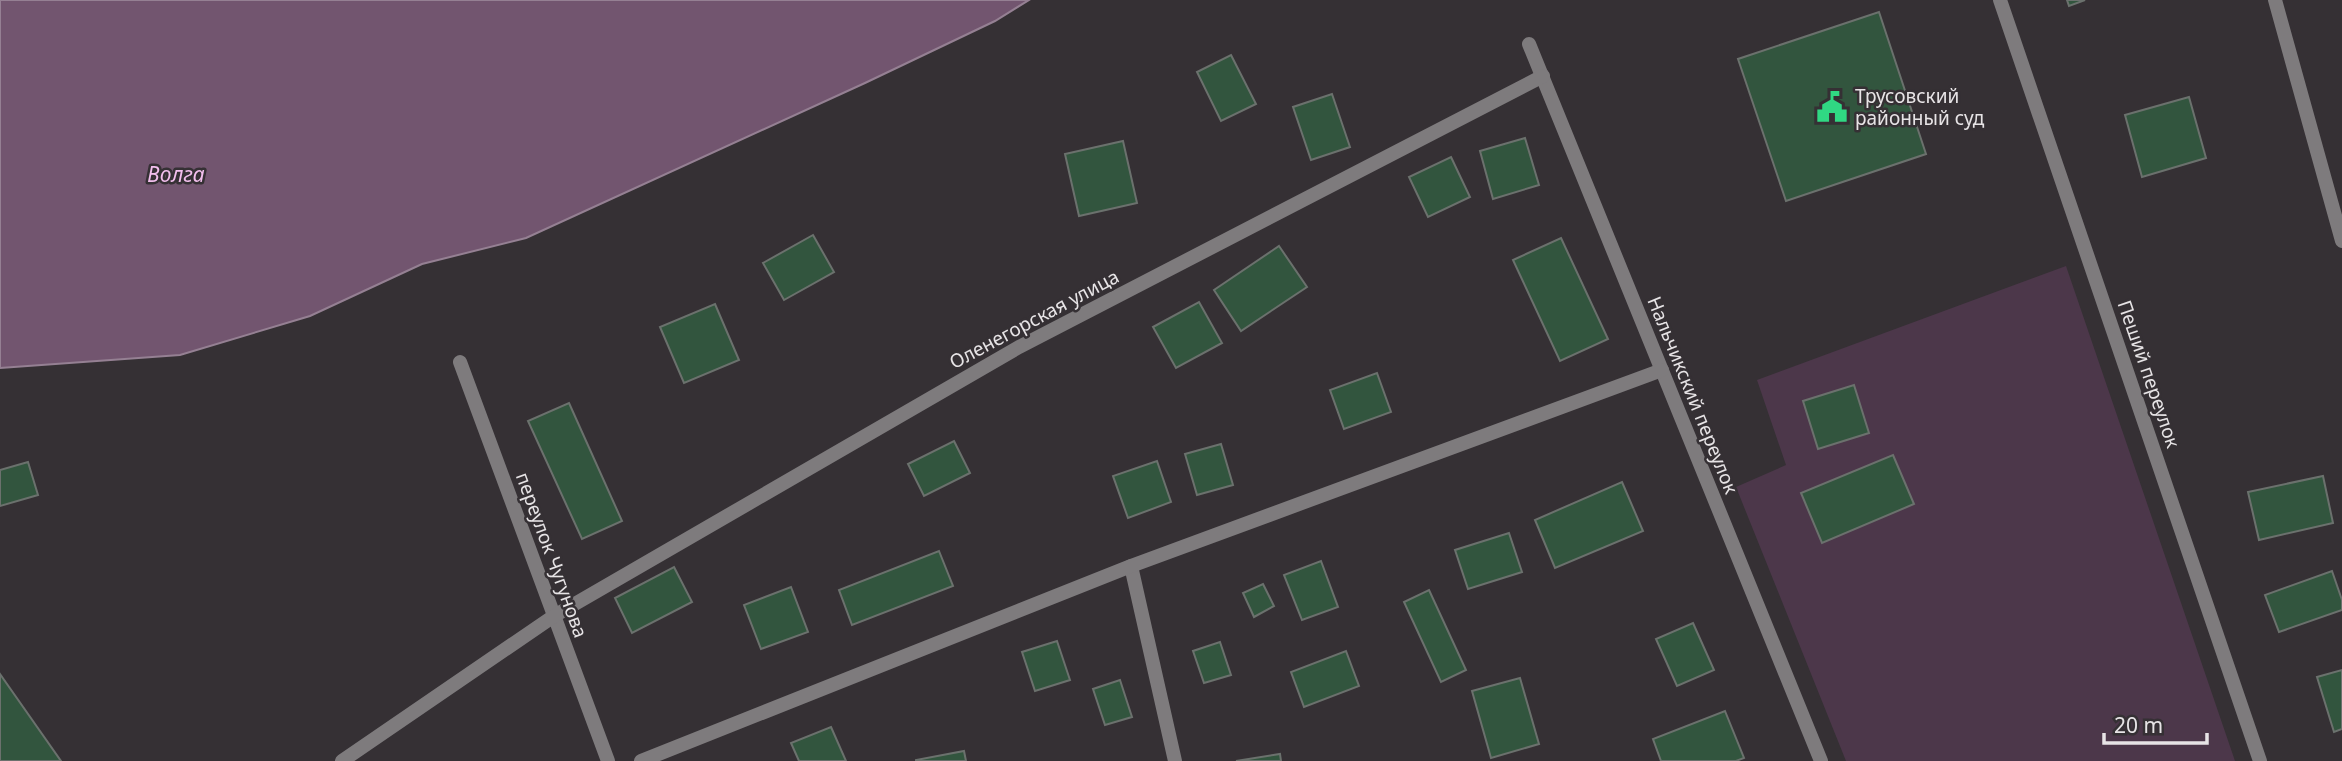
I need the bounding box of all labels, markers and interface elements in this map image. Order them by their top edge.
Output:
place label: Трусовский районный суд [1855,83,1985,131]
public building icon: Трусовский районный суд [1815,90,1849,124]
water label: Волга [147,160,205,188]
street label: Оленегорская улица [945,263,1123,375]
street label: Нальчикский переулок [1641,292,1745,498]
street label: Пеший переулок [2112,297,2186,451]
street label: переулок Чугунова [510,469,594,641]
scale bar [2104,702,2207,746]
text: 20 m [2114,711,2163,739]

